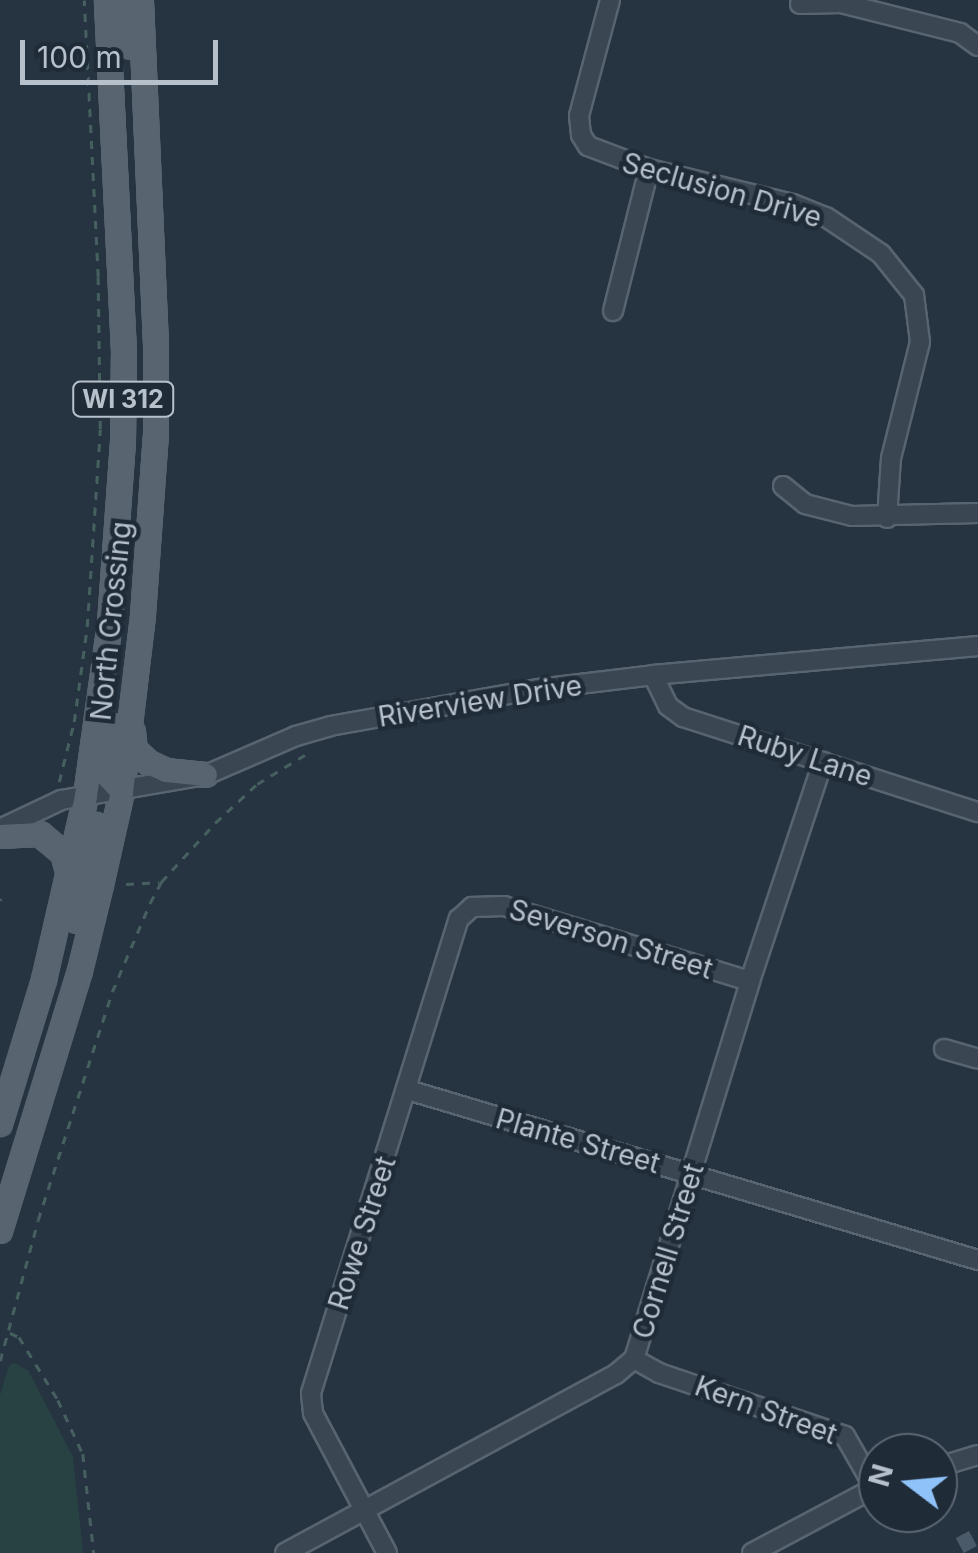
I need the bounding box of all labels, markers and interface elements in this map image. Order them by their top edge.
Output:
scale bar [25,20,222,82]
text: 100 m [37,39,122,75]
street label: Seclusion Drive [618,145,826,235]
road number: WI 312 [70,379,176,419]
street label: North Crossing [84,520,138,722]
street label: Riverview Drive [376,668,584,734]
street label: Ruby Lane [734,719,876,793]
street label: Severson Street [505,892,717,986]
street label: Plante Street [492,1102,664,1180]
street label: Rowe Street [321,1152,403,1314]
street label: Cornell Street [625,1159,711,1343]
street label: Kern Street [691,1369,841,1451]
north arrow [858,1433,958,1533]
text: N [862,1460,900,1490]

